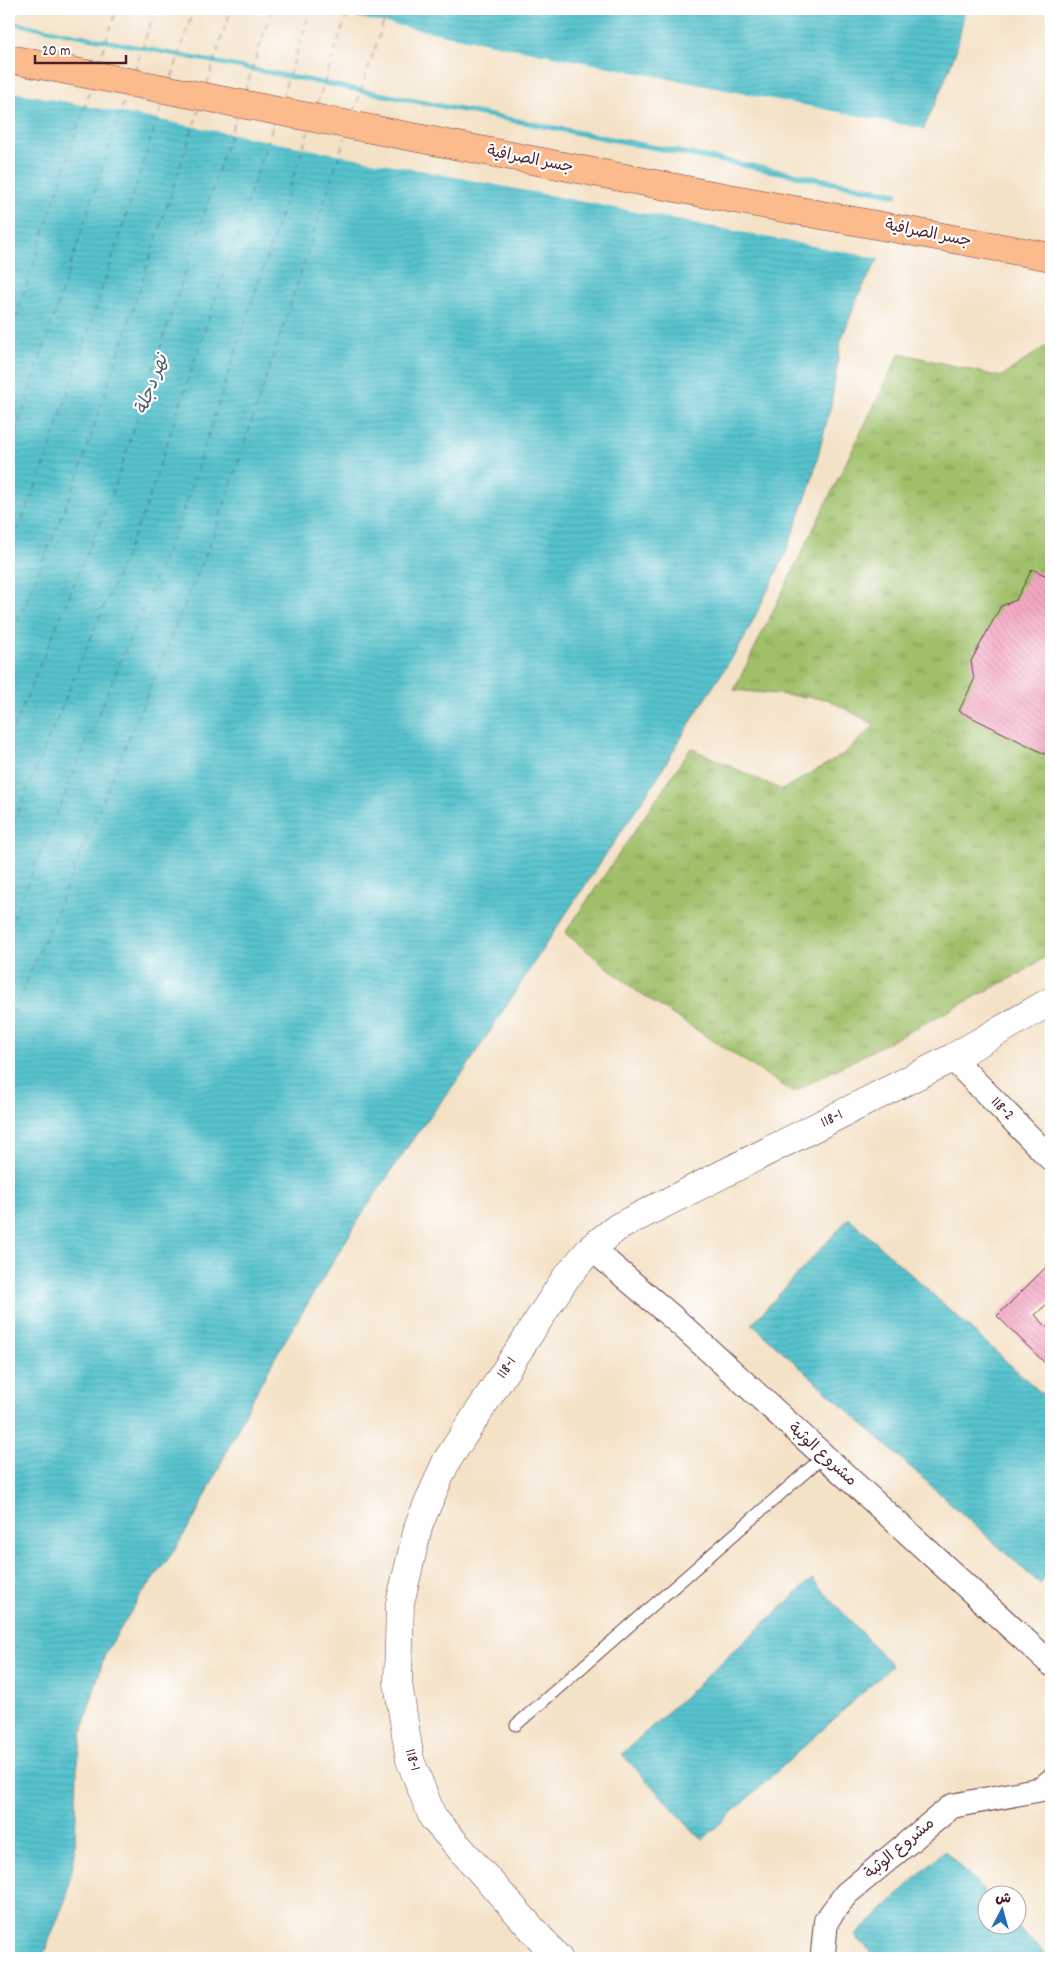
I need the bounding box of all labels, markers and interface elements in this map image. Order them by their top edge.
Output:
scale bar [35,32,126,64]
text: 20 m [42,41,70,63]
street label: جسر الصرافية [485,140,575,180]
street label: جسر الصرافية [883,214,973,254]
water label: نهر دجلة [130,349,177,419]
street label: 118-2 [985,1092,1019,1126]
street label: 118-1 [817,1104,847,1134]
street label: 118-1 [491,1352,523,1384]
street label: مشروع الوثبة [783,1418,861,1492]
street label: 118-1 [398,1746,426,1774]
street label: مشروع الوثبة [860,1813,940,1885]
north arrow [978,1884,1028,1934]
text: ش [994,1888,1012,1910]

